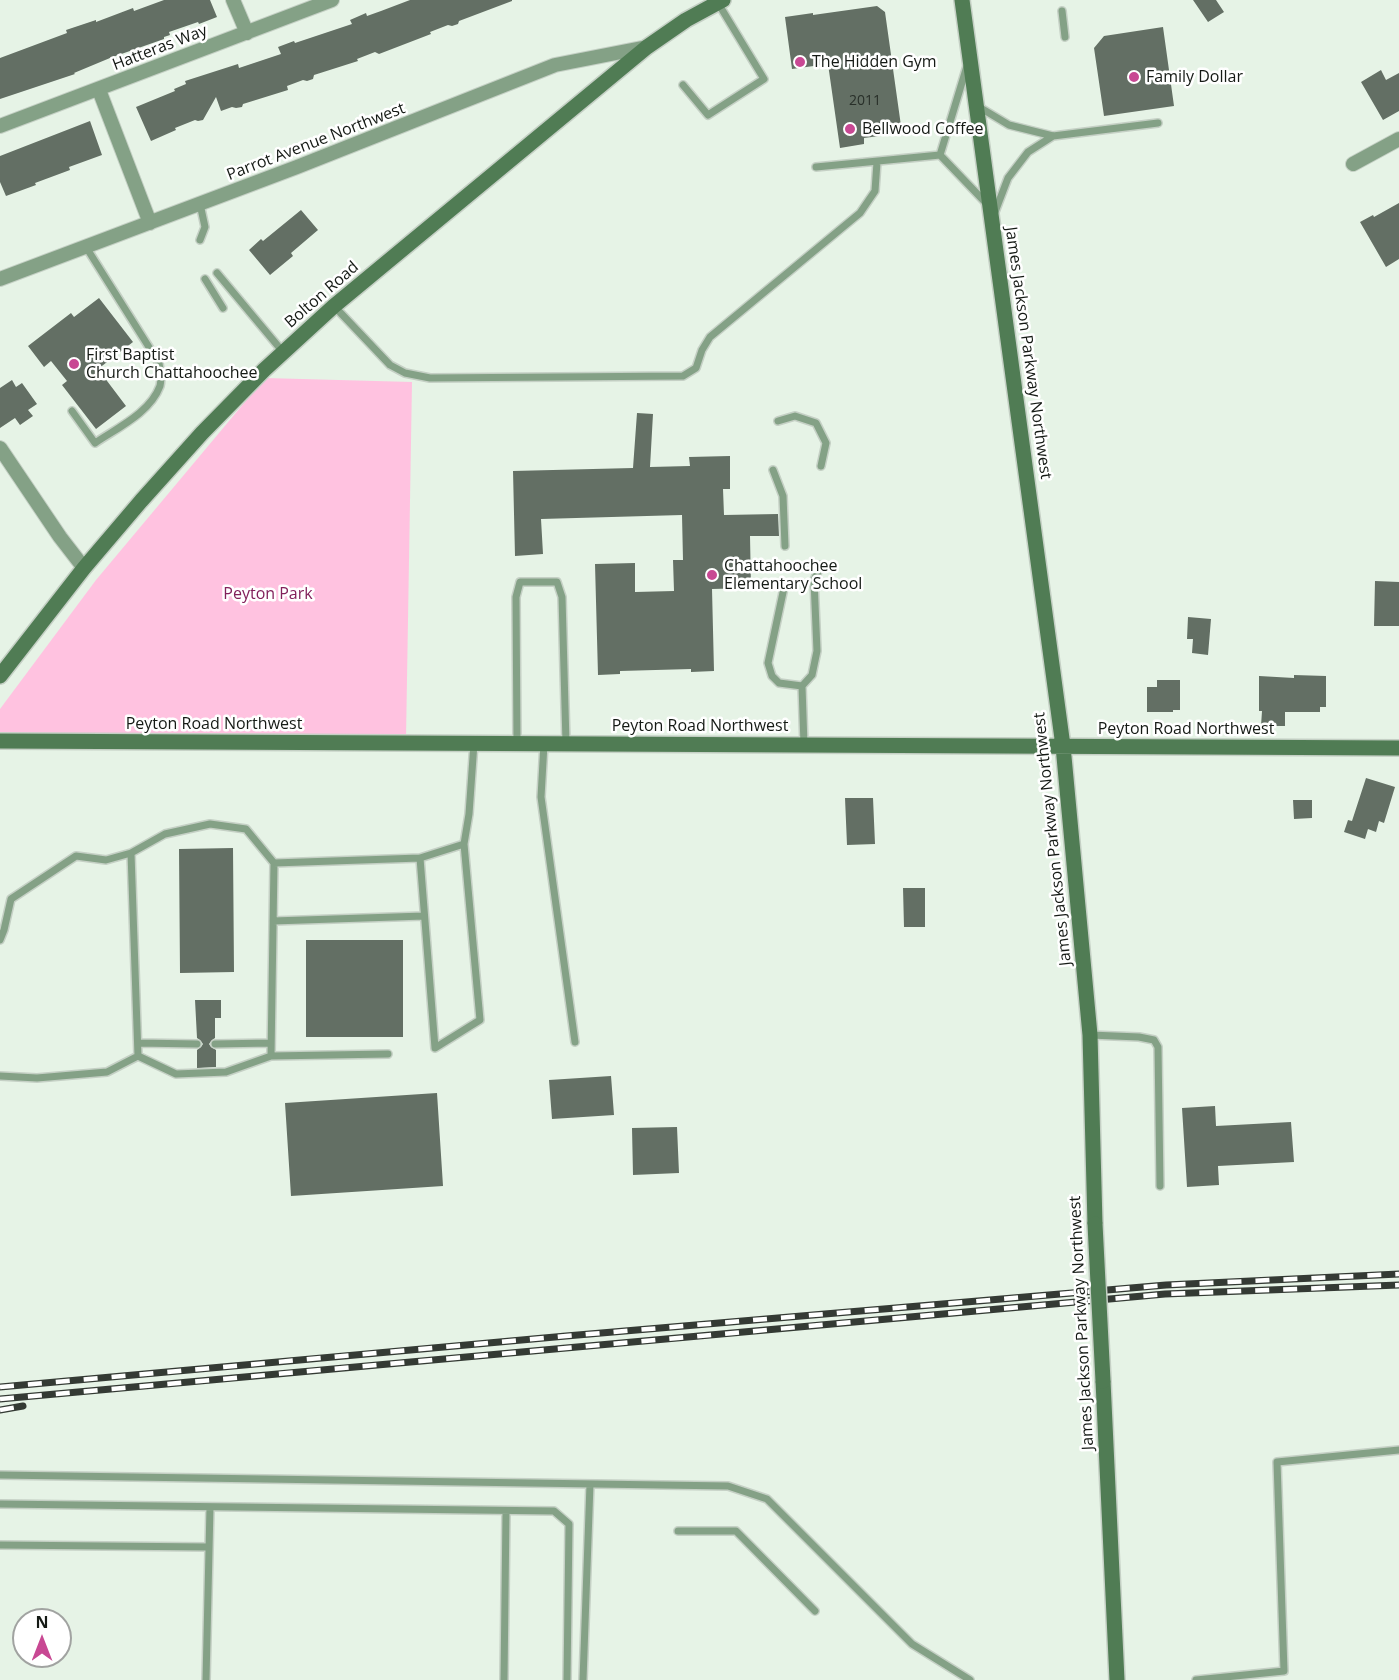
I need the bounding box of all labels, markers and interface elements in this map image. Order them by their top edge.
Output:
street label: Hatteras Way [110,21,210,75]
place label: The Hidden Gym [812,52,937,72]
marker: The Hidden Gym [793,55,807,69]
place label: Family Dollar [1146,67,1243,87]
marker: Family Dollar [1127,70,1141,84]
house number: 2011 [849,93,881,109]
street label: Parrot Avenue Northwest [224,99,408,185]
place label: Bellwood Coffee [862,119,983,139]
marker: Bellwood Coffee [843,122,857,136]
street label: James Jackson Parkway Northwest [1001,226,1055,480]
street label: Bolton Road [281,258,363,332]
place label: First Baptist Church Chattahoochee [86,345,257,383]
marker: First Baptist Church Chattahoochee [67,357,81,371]
place label: Chattahoochee Elementary School [724,556,862,594]
marker: Chattahoochee Elementary School [705,568,719,582]
park label: Peyton Park [223,584,313,604]
street label: James Jackson Parkway Northwest [1030,711,1076,967]
street label: Peyton Road Northwest [126,714,302,734]
street label: Peyton Road Northwest [612,716,788,736]
street label: Peyton Road Northwest [1098,719,1274,739]
street label: James Jackson Parkway Northwest [1066,1195,1098,1451]
north arrow [12,1608,72,1668]
text: N [35,1611,49,1633]

